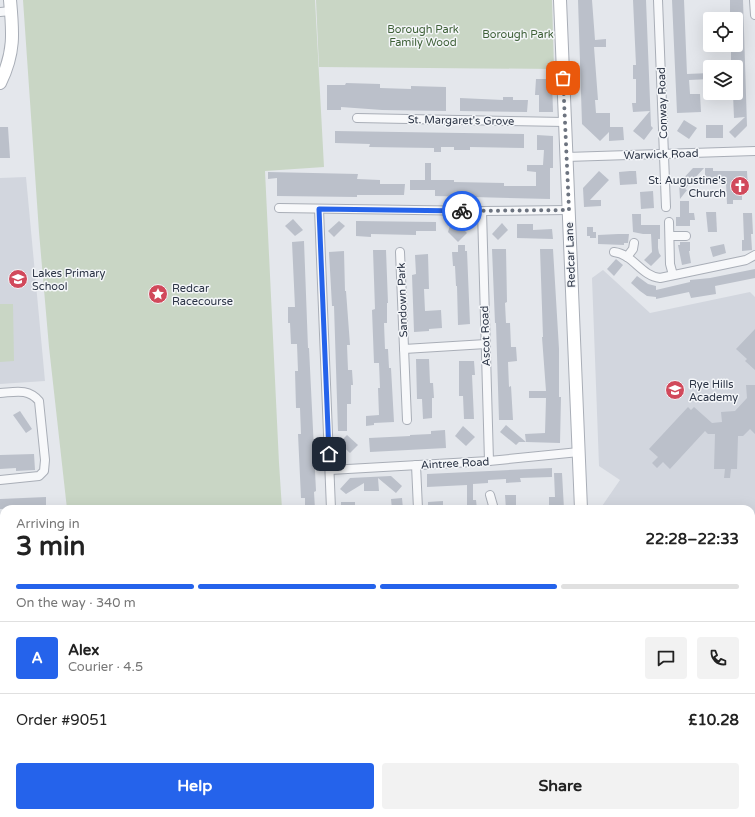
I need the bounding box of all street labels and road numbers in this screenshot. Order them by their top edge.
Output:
street label: Conway Road [655,67,670,139]
street label: St. Margaret's Grove [408,113,514,128]
street label: Warwick Road [623,147,699,162]
street label: Redcar Lane [563,222,578,288]
street label: Sandown Park [395,262,410,338]
street label: Ascot Road [478,305,493,367]
street label: Aintree Road [420,455,490,472]

